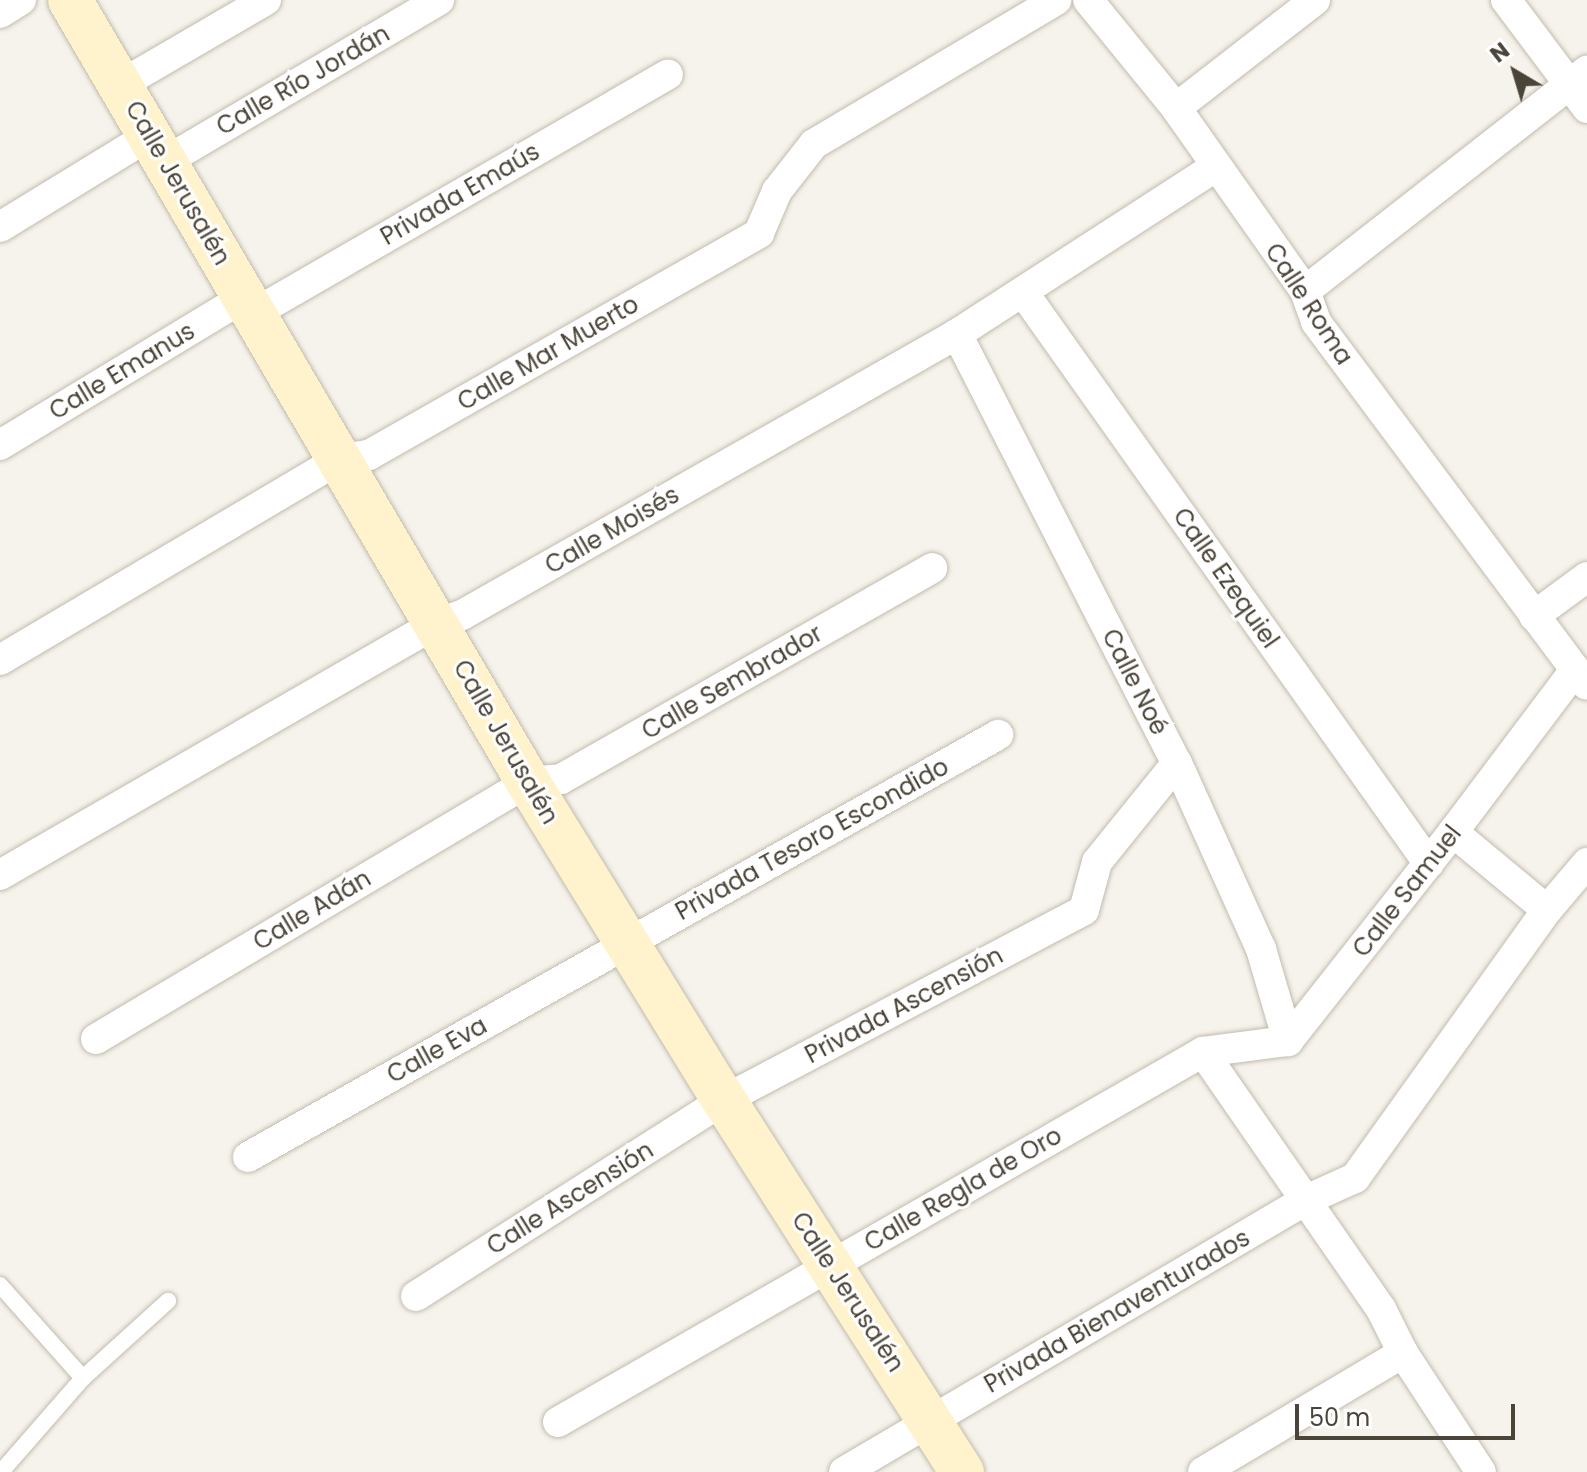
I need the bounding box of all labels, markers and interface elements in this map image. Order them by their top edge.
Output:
street label: Calle Río Jordán [211,19,395,141]
north arrow [1475,32,1555,112]
text: N [1484,35,1516,70]
street label: Calle Jerusalén [119,96,237,270]
street label: Privada Emaús [376,137,544,251]
street label: Calle Roma [1259,238,1359,370]
street label: Calle Mar Muerto [452,290,644,416]
street label: Calle Emanus [44,316,200,426]
street label: Calle Moisés [540,480,684,580]
street label: Calle Ezequiel [1167,502,1285,654]
street label: Calle Sembrador [637,619,827,745]
street label: Calle Noé [1096,624,1174,740]
street label: Calle Jerusalén [447,655,565,829]
street label: Privada Tesoro Escondido [670,752,954,926]
street label: Calle Samuel [1347,819,1467,963]
street label: Calle Adán [248,864,376,956]
street label: Privada Ascensión [800,941,1008,1069]
street label: Calle Eva [382,1011,492,1089]
street label: Calle Regla de Oro [859,1121,1067,1257]
street label: Calle Ascensión [482,1135,658,1261]
street label: Calle Jerusalén [786,1207,910,1377]
street label: Privada Bienaventurados [979,1223,1255,1399]
scale bar [1299,1388,1519,1438]
text: 50 m [1309,1401,1370,1434]

